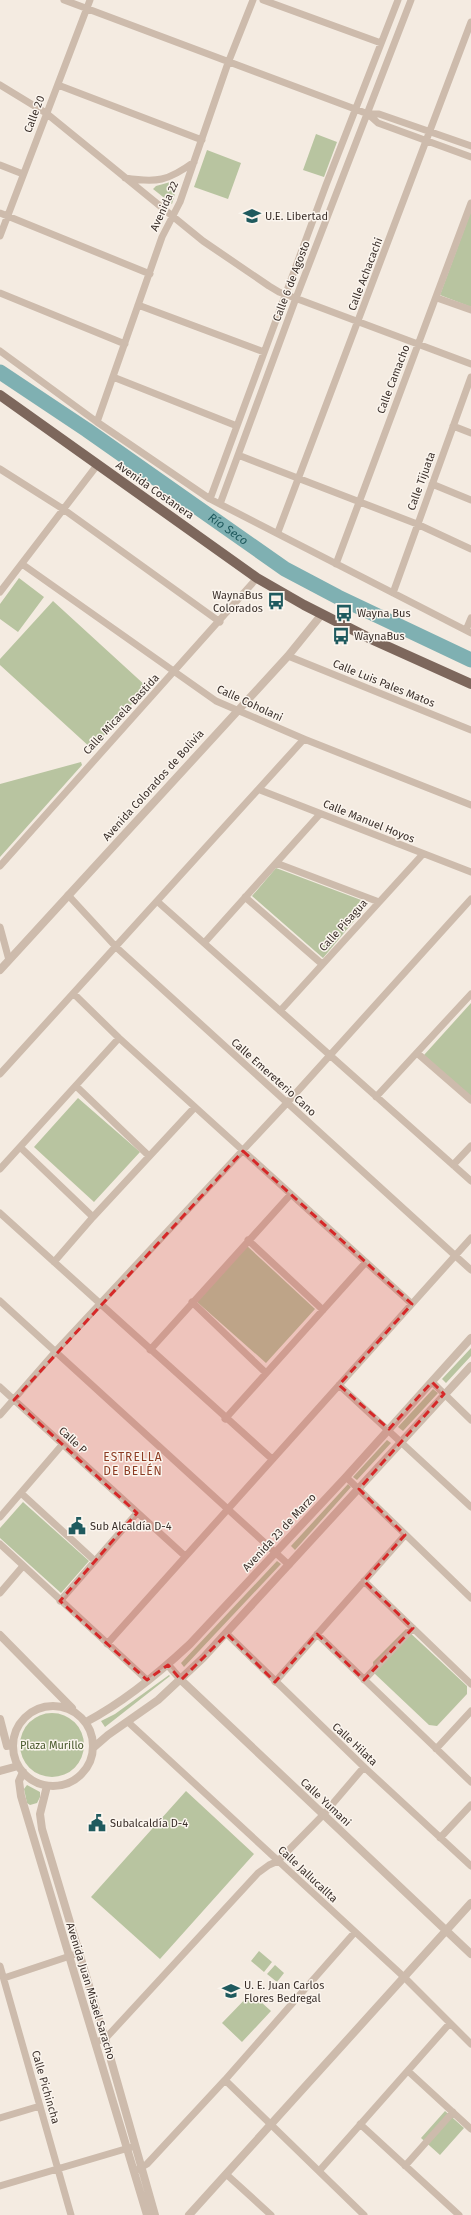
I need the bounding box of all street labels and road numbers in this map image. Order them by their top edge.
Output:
street label: Calle 20 [21,94,47,135]
street label: Avenida 22 [148,179,181,233]
street label: Calle Achacachi [346,236,385,313]
street label: Calle 6 de Agosto [270,239,313,323]
street label: Calle Camacho [374,343,413,415]
street label: Calle Tijuata [405,450,438,512]
street label: Avenida Costanera [113,459,196,522]
street label: Calle Luis Pales Matos [331,657,437,710]
street label: Calle Micaela Bastida [81,671,162,757]
street label: Calle Coholani [215,683,285,724]
street label: Avenida Colorados de Bolivia [100,727,207,844]
street label: Calle Manuel Hoyos [321,797,416,846]
street label: Calle Pisagua [317,897,370,954]
street label: Calle Emereterio Cano [229,1036,319,1119]
street label: Calle P [56,1424,90,1457]
street label: Avenida 23 de Marzo [240,1491,319,1574]
street label: Calle Hilata [329,1720,380,1769]
street label: Calle Yumani [298,1776,354,1829]
street label: Calle Jallucallta [275,1843,340,1905]
street label: Avenida Juan Misael Saracho [63,1921,118,2061]
street label: Calle Pichincha [29,2049,62,2125]

